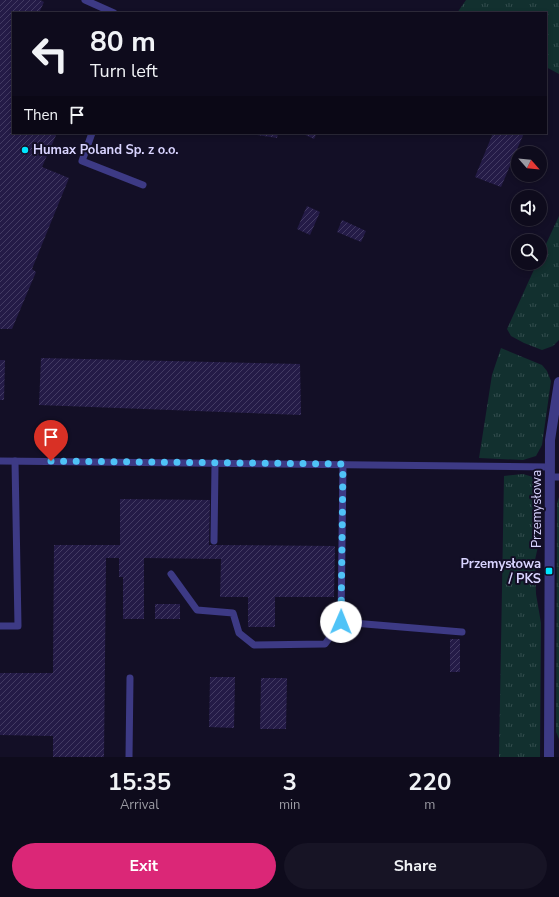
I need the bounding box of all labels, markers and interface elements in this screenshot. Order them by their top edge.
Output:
text: 80 m [90,23,156,61]
icon: left [24,28,76,80]
text: Turn left [90,59,158,83]
icon: arrive [66,104,88,126]
text: Then [24,105,58,125]
place label: Humax Poland Sp. z o.o. [33,141,178,159]
marker: Humax Poland Sp. z o.o. [20,145,30,155]
north arrow [511,146,547,182]
map controls [511,146,547,270]
button: sound [511,190,547,226]
button: search [511,234,547,270]
pin [34,420,68,461]
icon: arrive [40,426,62,448]
street label: Przemysłowa [528,470,546,548]
place label: Przemysłowa / PKS [461,555,541,588]
marker: Przemysłowa / PKS [544,566,554,576]
position arrow [320,601,362,643]
text: 15:35 [108,766,171,798]
text: 3 [282,766,297,798]
text: 220 [408,766,451,798]
text: Arrival [120,796,159,814]
text: min [279,796,300,814]
text: m [424,796,435,814]
button: Exit [12,843,276,889]
button: Share [284,843,547,889]

